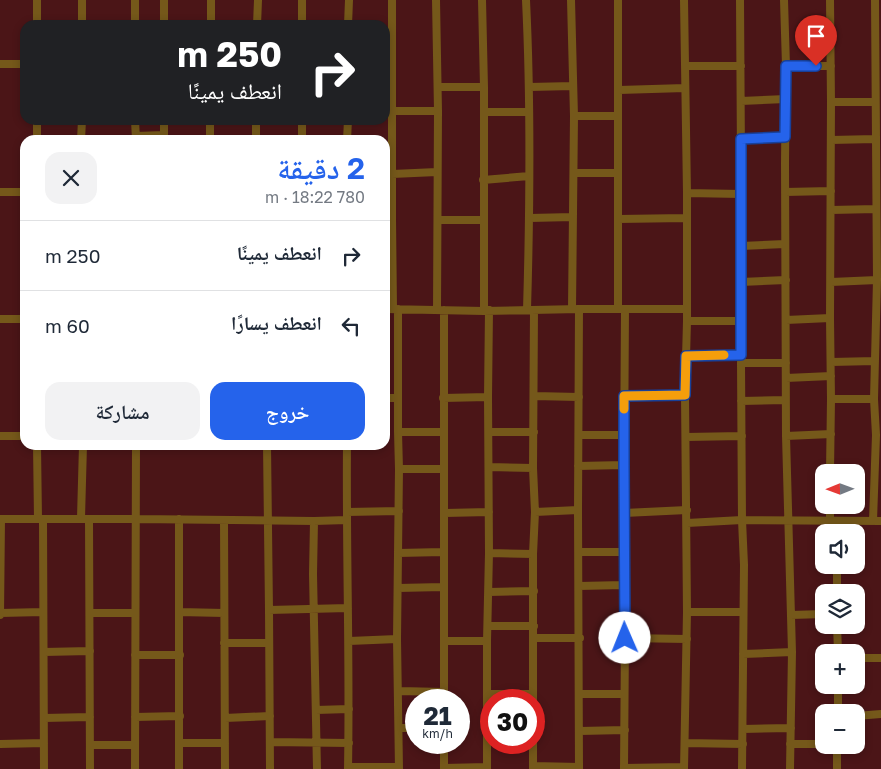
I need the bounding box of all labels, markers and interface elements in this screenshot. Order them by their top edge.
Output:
pin [795,15,837,66]
icon: arrive [802,22,830,50]
text: 250 m [177,33,282,75]
icon: right [300,40,365,105]
text: انعطف يمينًا [188,77,282,104]
text: 2 دقيقة [277,150,365,186]
button: close [45,152,97,204]
text: 780 m · 18:22 [265,187,365,207]
text: انعطف يمينًا [237,241,322,264]
icon: right [337,242,365,270]
text: 250 m [45,244,100,267]
text: انعطف يسارًا [231,311,322,334]
icon: left [337,312,365,340]
text: 60 m [45,314,90,337]
button: مشاركة [45,382,200,440]
button: خروج [210,382,365,440]
north arrow [815,464,865,514]
map controls [815,464,865,754]
button: sound [815,524,865,574]
button: layers [815,584,865,634]
position arrow [598,611,650,663]
button: + [815,644,865,694]
speed limit sign: 30 [480,689,545,754]
text: 21 [423,700,452,731]
button: − [815,704,865,754]
text: km/h [422,726,453,741]

